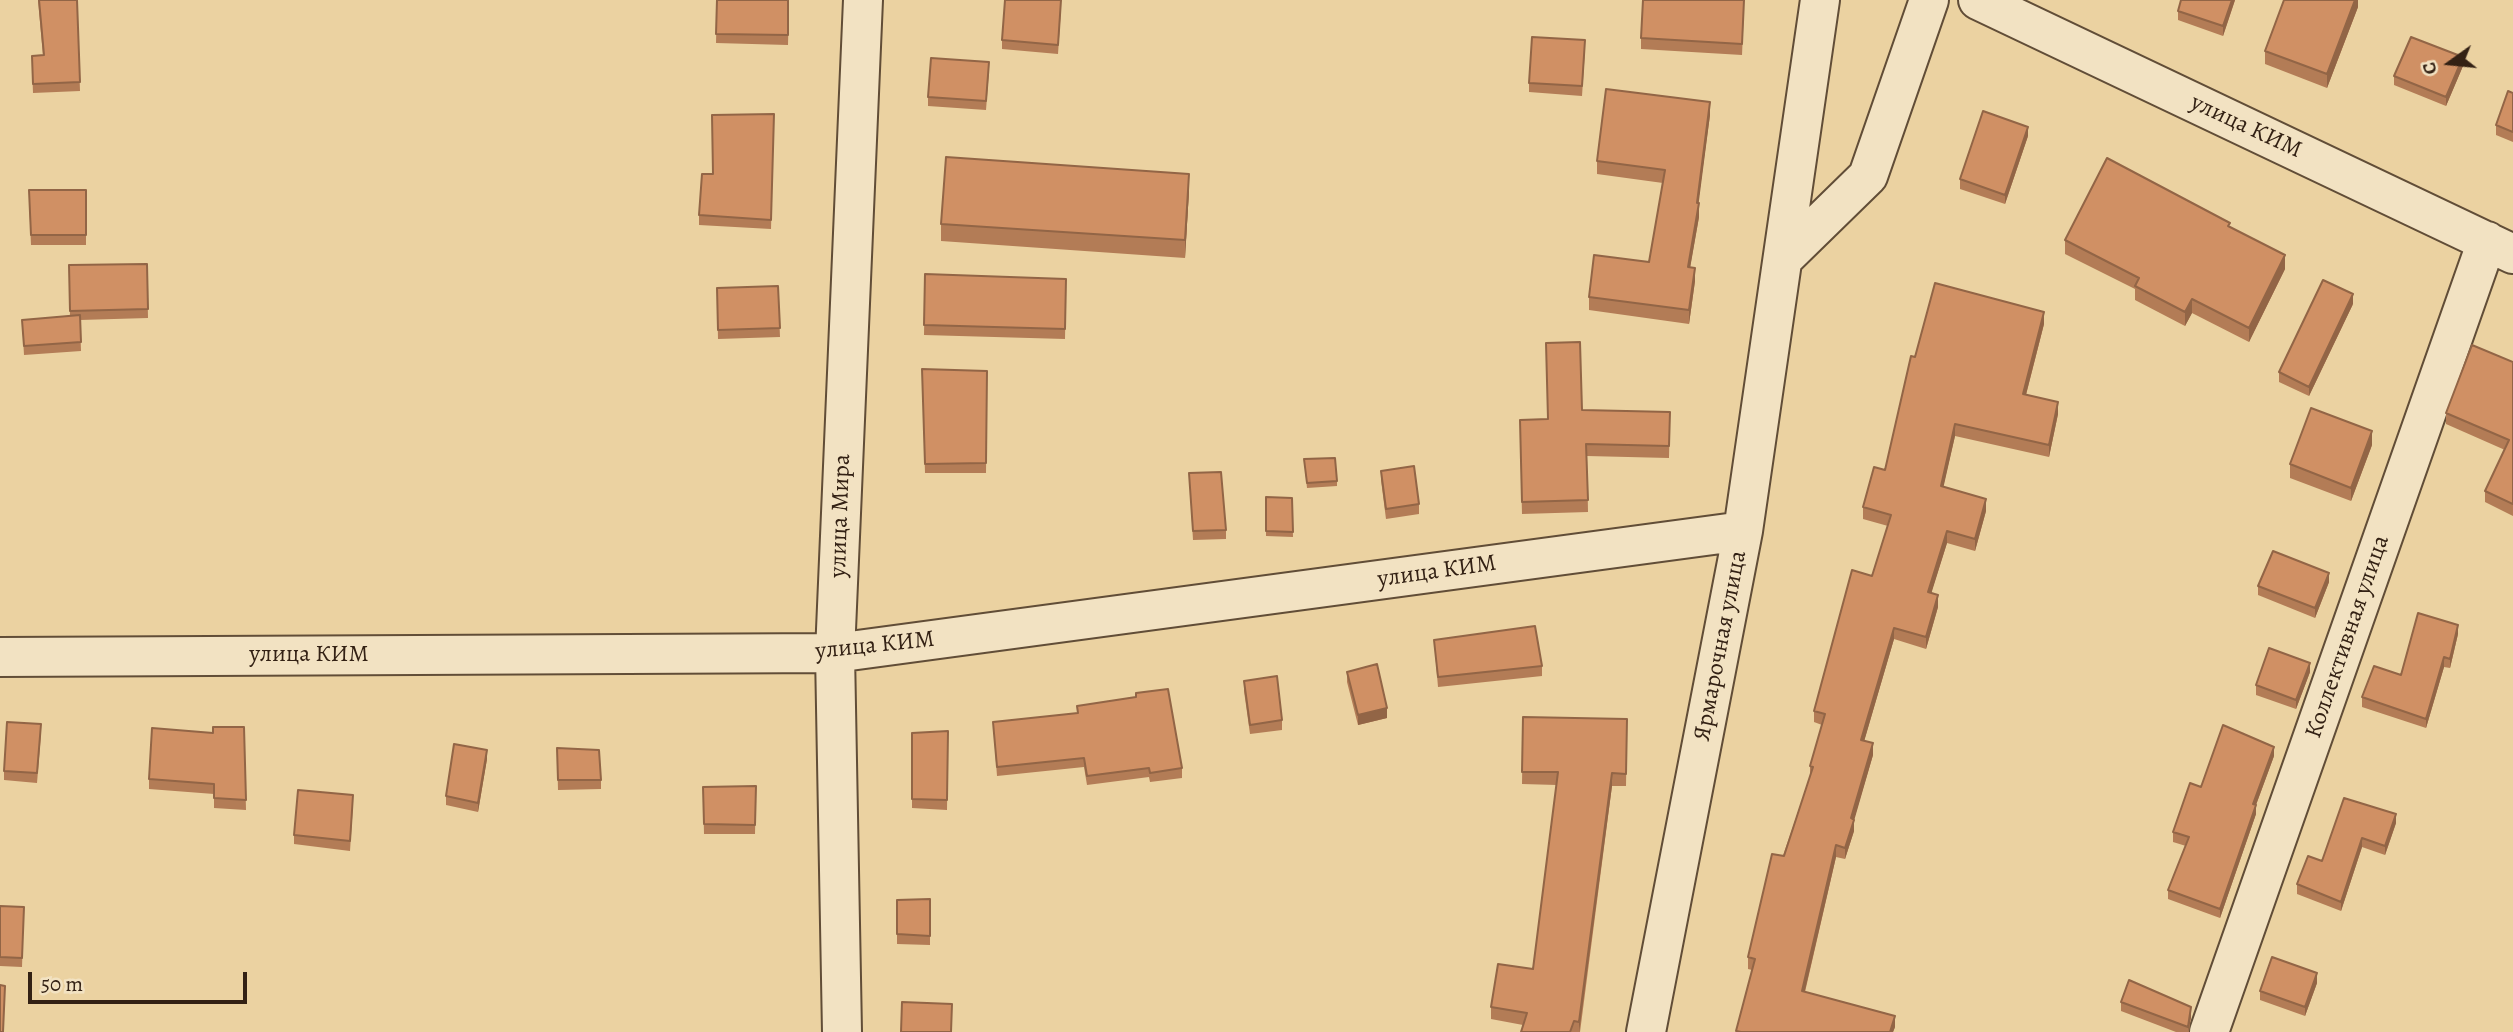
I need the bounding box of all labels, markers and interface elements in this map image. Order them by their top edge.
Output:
north arrow [2415,28,2485,98]
text: С [2416,59,2444,77]
street label: улица КИМ [2186,89,2306,165]
street label: улица Мира [824,454,858,578]
street label: Коллективная улица [2300,532,2396,742]
street label: Ярмарочная улица [1688,548,1754,744]
street label: улица КИМ [1376,549,1498,595]
street label: улица КИМ [814,625,936,667]
street label: улица КИМ [249,641,369,669]
scale bar [32,958,250,1002]
text: 50 m [41,970,83,998]

